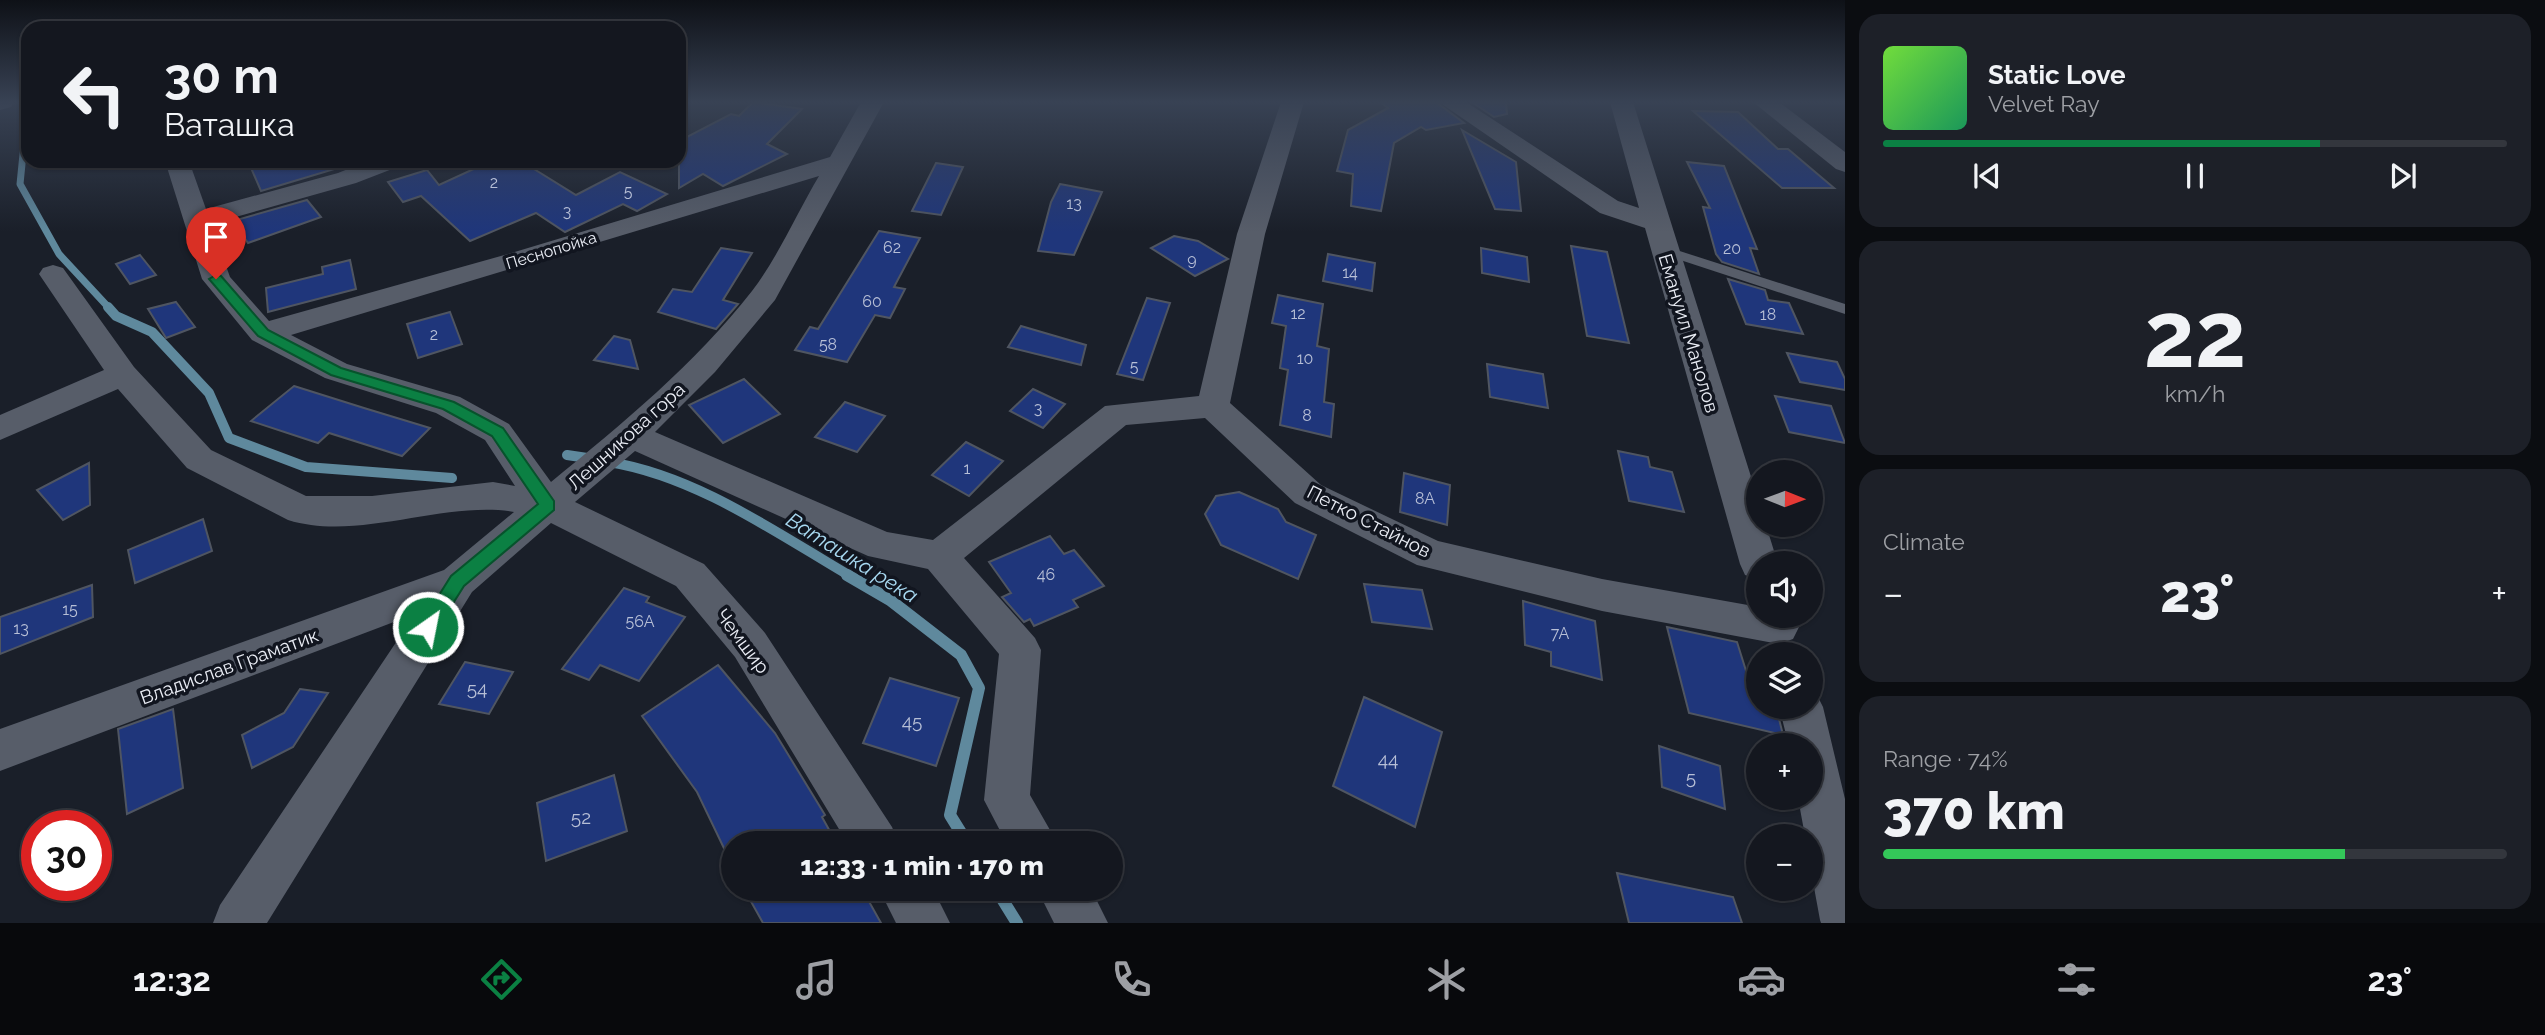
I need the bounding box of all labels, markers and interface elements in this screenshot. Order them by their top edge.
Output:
text: 30 m [164,47,279,104]
icon: left [49,49,140,140]
text: Static Love [1988,60,2126,90]
text: Velvet Ray [1988,90,2100,117]
text: Ваташка [164,106,295,143]
icon: previous [1968,157,2006,195]
icon: pause [2176,157,2214,195]
icon: next [2384,157,2422,195]
house number: 2 [490,173,498,192]
house number: 5 [624,182,633,201]
house number: 13 [1066,194,1082,213]
house number: 3 [563,202,571,221]
pin [186,207,246,279]
icon: arrive [197,218,235,256]
street label: Песнопойка [504,228,599,273]
house number: 62 [883,238,901,257]
house number: 20 [1723,239,1741,258]
house number: 9 [1187,250,1197,269]
street label: Емануил Манолов [1654,251,1724,415]
house number: 14 [1342,263,1358,282]
text: 22 [2144,281,2246,388]
house number: 60 [862,292,882,311]
house number: 12 [1290,304,1306,323]
house number: 18 [1760,305,1776,324]
house number: 2 [430,325,438,344]
house number: 58 [819,335,837,354]
house number: 10 [1297,349,1313,368]
house number: 5 [1130,357,1139,376]
street label: Лешникова гора [563,378,689,494]
text: km/h [2165,380,2225,407]
house number: 3 [1034,399,1042,418]
house number: 8 [1302,406,1312,425]
house number: 1 [964,459,971,478]
north arrow [1746,460,1824,537]
map controls [1746,460,1823,901]
street label: Петко Стайнов [1304,480,1434,562]
house number: 8А [1415,489,1435,508]
water label: Ваташка река [782,507,923,608]
text: Climate [1883,528,1965,555]
button: sound [1746,551,1823,628]
text: 23° [2160,563,2234,624]
house number: 46 [1037,565,1055,584]
text: − [1883,571,1903,616]
text: + [2491,571,2507,616]
position arrow [391,590,465,664]
house number: 15 [62,600,78,619]
street label: Чемшир [712,604,774,678]
house number: 56А [626,612,655,631]
house number: 13 [13,619,29,638]
street label: Владислав Граматик [137,623,321,709]
house number: 7A [1551,624,1570,643]
button: layers [1746,642,1823,719]
house number: 54 [467,677,487,699]
house number: 45 [902,710,922,732]
button: + [1746,733,1823,810]
text: Range · 74% [1883,745,2008,772]
house number: 44 [1378,748,1398,770]
house number: 5 [1686,766,1696,788]
text: 370 km [1883,780,2065,841]
house number: 52 [571,806,591,828]
speed limit sign: 30 [21,810,112,901]
button: − [1746,824,1823,901]
text: 12:33 · 1 min · 170 m [800,851,1044,881]
icon: directions [477,955,526,1004]
icon: music [792,955,841,1004]
icon: phone [1107,955,1156,1004]
icon: climate [1422,955,1471,1004]
icon: car [1737,955,1786,1004]
icon: filters [2052,955,2101,1004]
text: 12:32 [133,961,211,998]
text: 23° [2367,961,2412,998]

